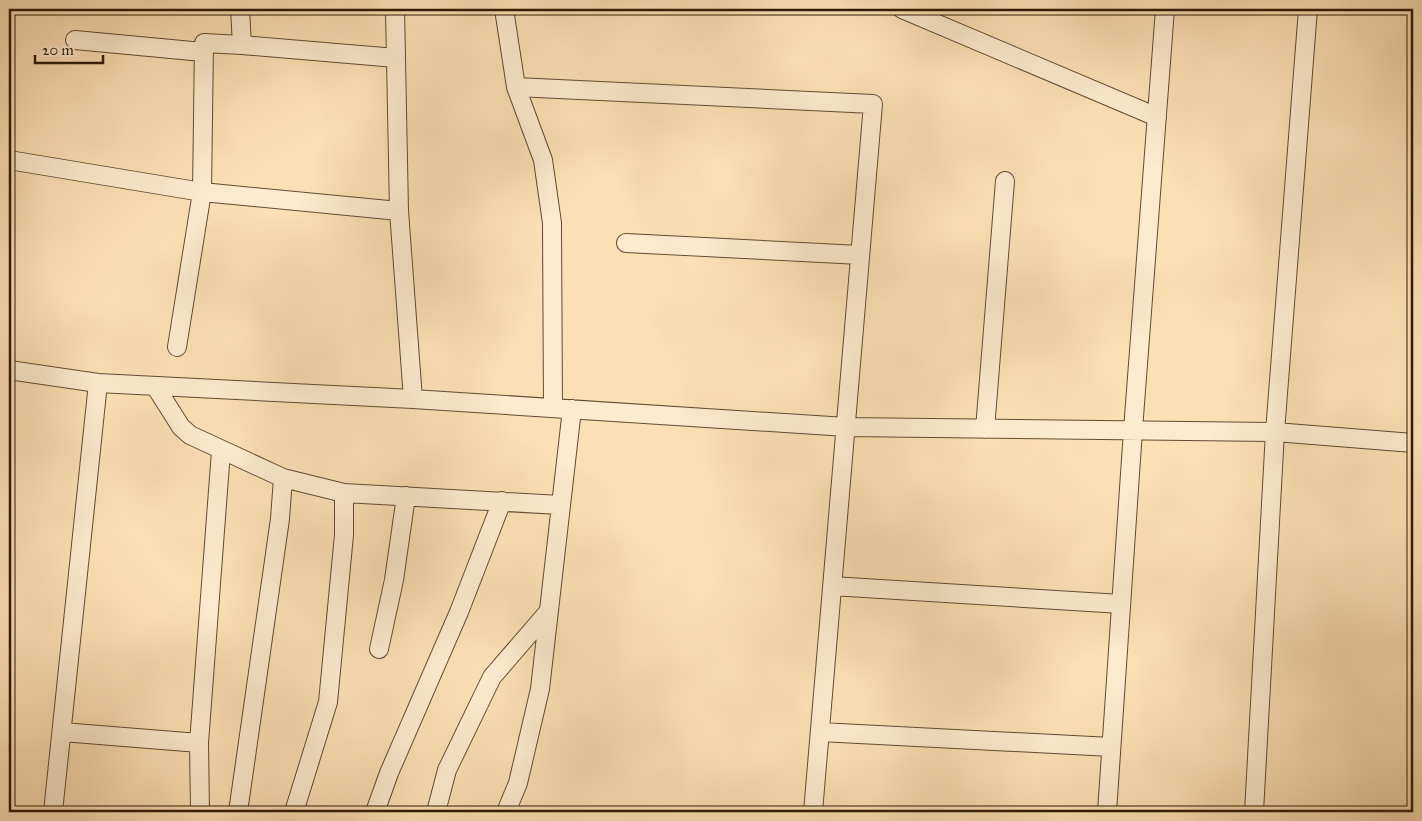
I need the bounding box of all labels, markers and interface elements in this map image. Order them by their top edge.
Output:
scale bar [35,32,102,64]
text: 20 m [42,41,74,59]

